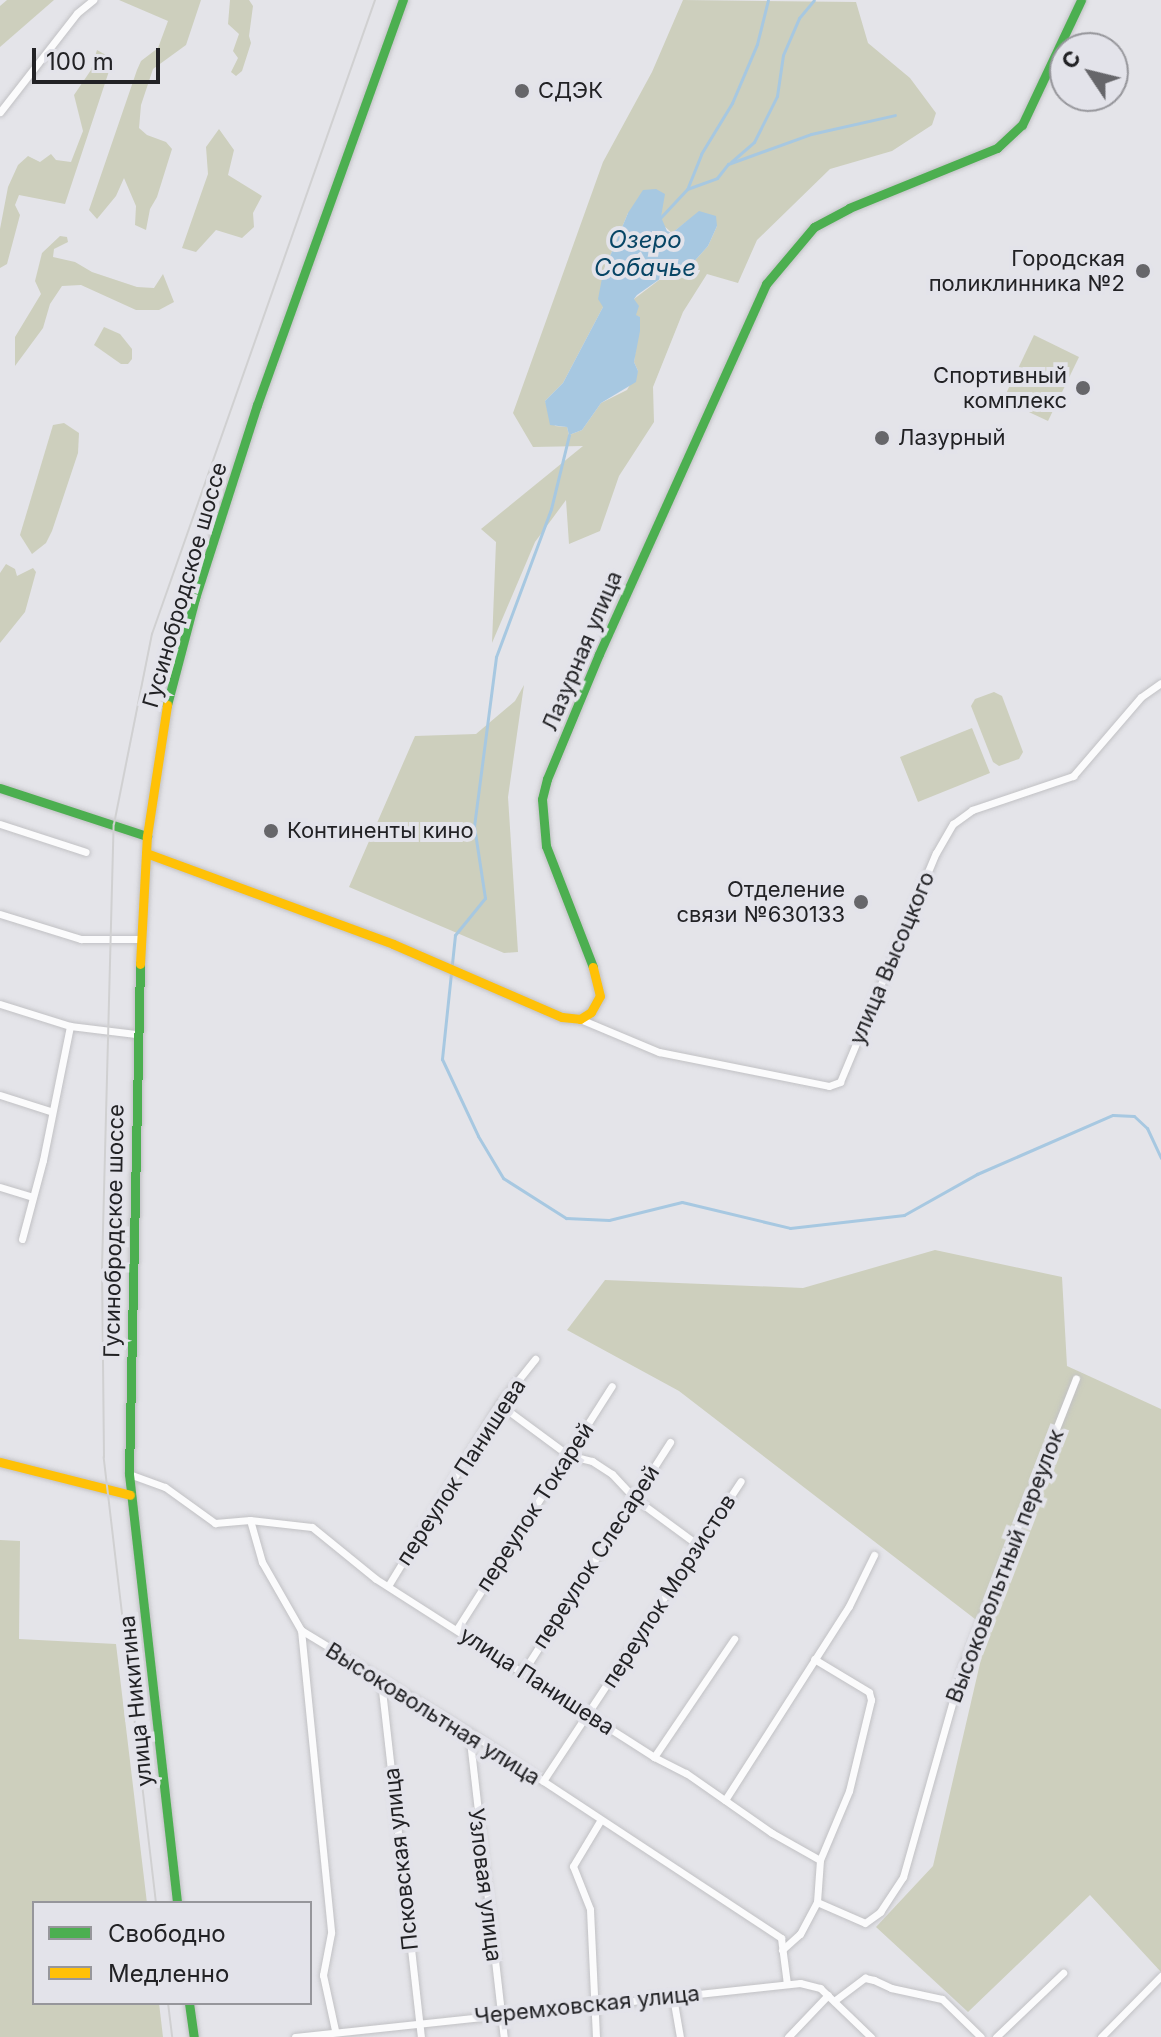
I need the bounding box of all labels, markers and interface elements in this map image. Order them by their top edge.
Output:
scale bar [36,32,164,82]
north arrow [1049,32,1129,112]
text: С [1056,45,1086,74]
text: 100 m [46,47,114,76]
place label: СДЭК [538,78,603,104]
marker: СДЭК [513,82,531,100]
water label: Озеро Собачье [594,226,696,282]
place label: Городская поликлинника №2 [929,245,1125,296]
marker: Городская поликлинника №2 [1132,260,1154,282]
place label: Спортивный комплекс [933,362,1067,414]
marker: Спортивный комплекс [1074,379,1092,397]
place label: Лазурный [898,425,1005,451]
marker: Лазурный [873,429,891,447]
street label: Гусинобродское шоссе [137,459,233,711]
street label: Лазурная улица [536,567,628,735]
place label: Континенты кино [287,818,474,844]
marker: Континенты кино [262,822,280,840]
street label: улица Высоцкого [844,868,940,1048]
place label: Отделение связи №630133 [676,876,845,928]
marker: Отделение связи №630133 [852,893,870,911]
street label: Гусинобродское шоссе [99,1104,129,1358]
street label: переулок Панишева [391,1374,531,1570]
street label: переулок Токарей [470,1418,600,1596]
street label: Высоковольтный переулок [941,1425,1069,1707]
street label: переулок Слесарей [527,1461,665,1653]
street label: переулок Морзистов [597,1489,741,1693]
street label: улица Никитина [114,1614,158,1788]
street label: улица Панишева [455,1621,619,1741]
street label: Высоковольтная улица [321,1637,545,1791]
street label: Псковская улица [378,1766,424,1952]
street label: Узловая улица [462,1807,508,1963]
legend [32,1901,312,2005]
text: Свободно [108,1919,226,1948]
text: Медленно [108,1959,229,1988]
street label: Черемховская улица [473,1980,701,2030]

